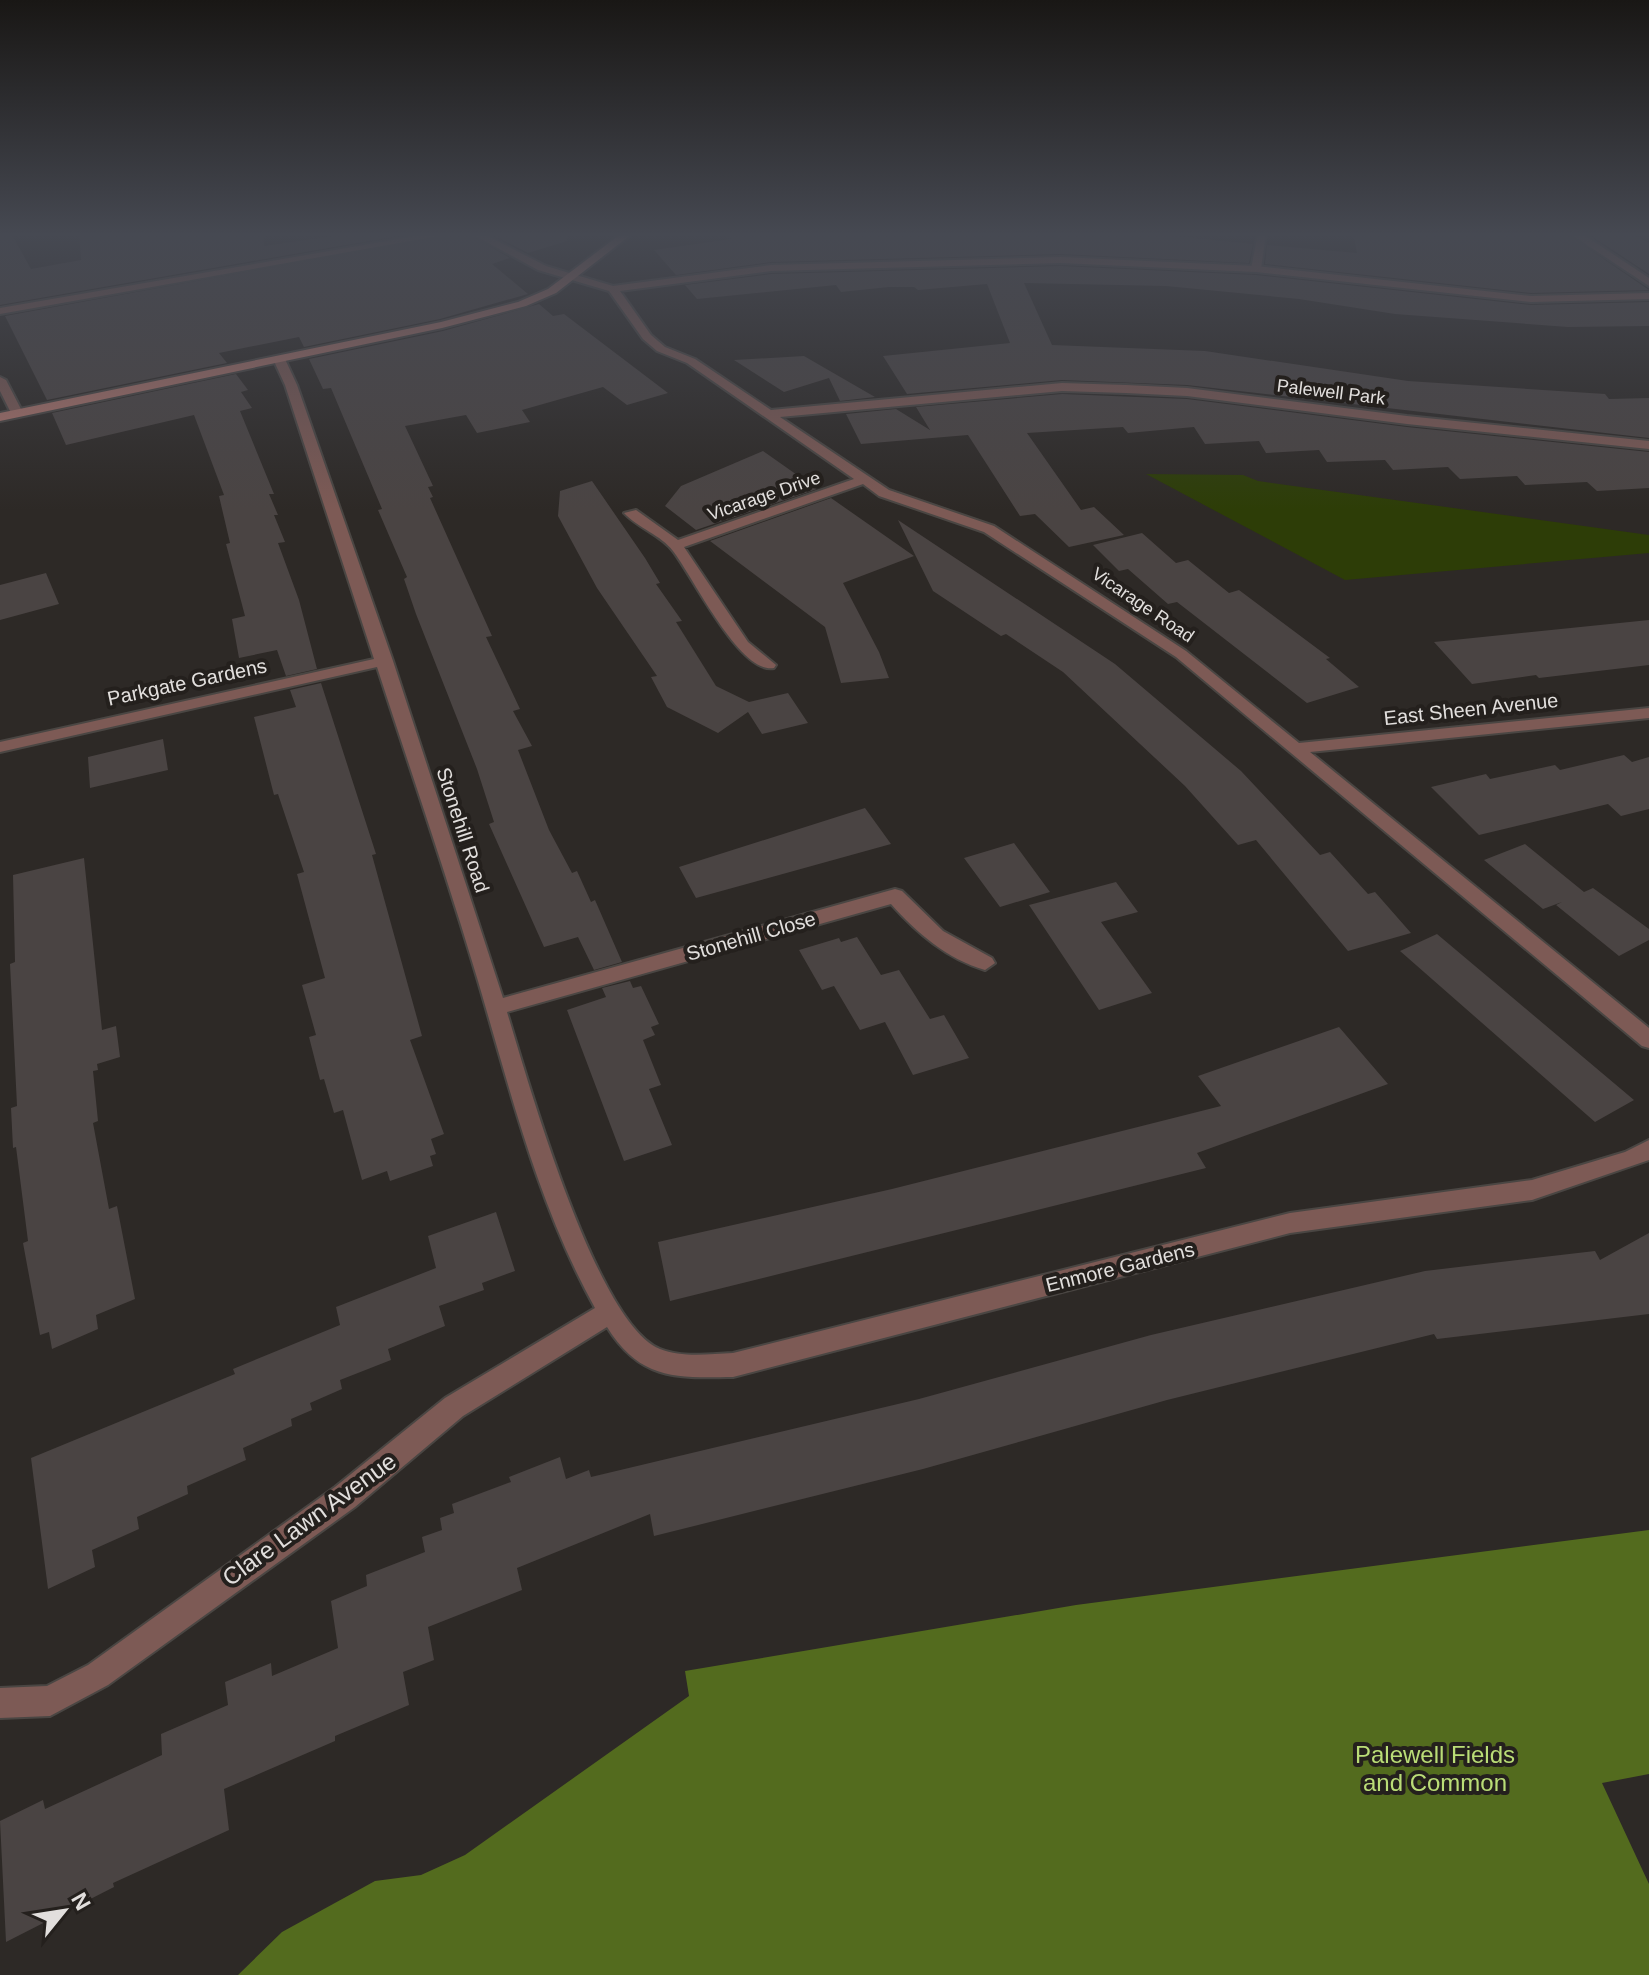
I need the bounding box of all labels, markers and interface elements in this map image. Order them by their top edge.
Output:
street label: Palewell Park [1276,375,1387,409]
street label: Vicarage Drive [705,467,823,525]
street label: Vicarage Road [1088,564,1198,646]
street label: Parkgate Gardens [105,654,269,710]
street label: East Sheen Avenue [1383,689,1559,729]
street label: Stonehill Road [432,765,494,895]
street label: Stonehill Close [684,907,818,965]
street label: Enmore Gardens [1043,1238,1197,1296]
street label: Clare Lawn Avenue [217,1447,401,1591]
park label: Palewell Fields and Common [1355,1741,1515,1796]
north arrow [24,1871,104,1951]
text: N [66,1888,96,1914]

